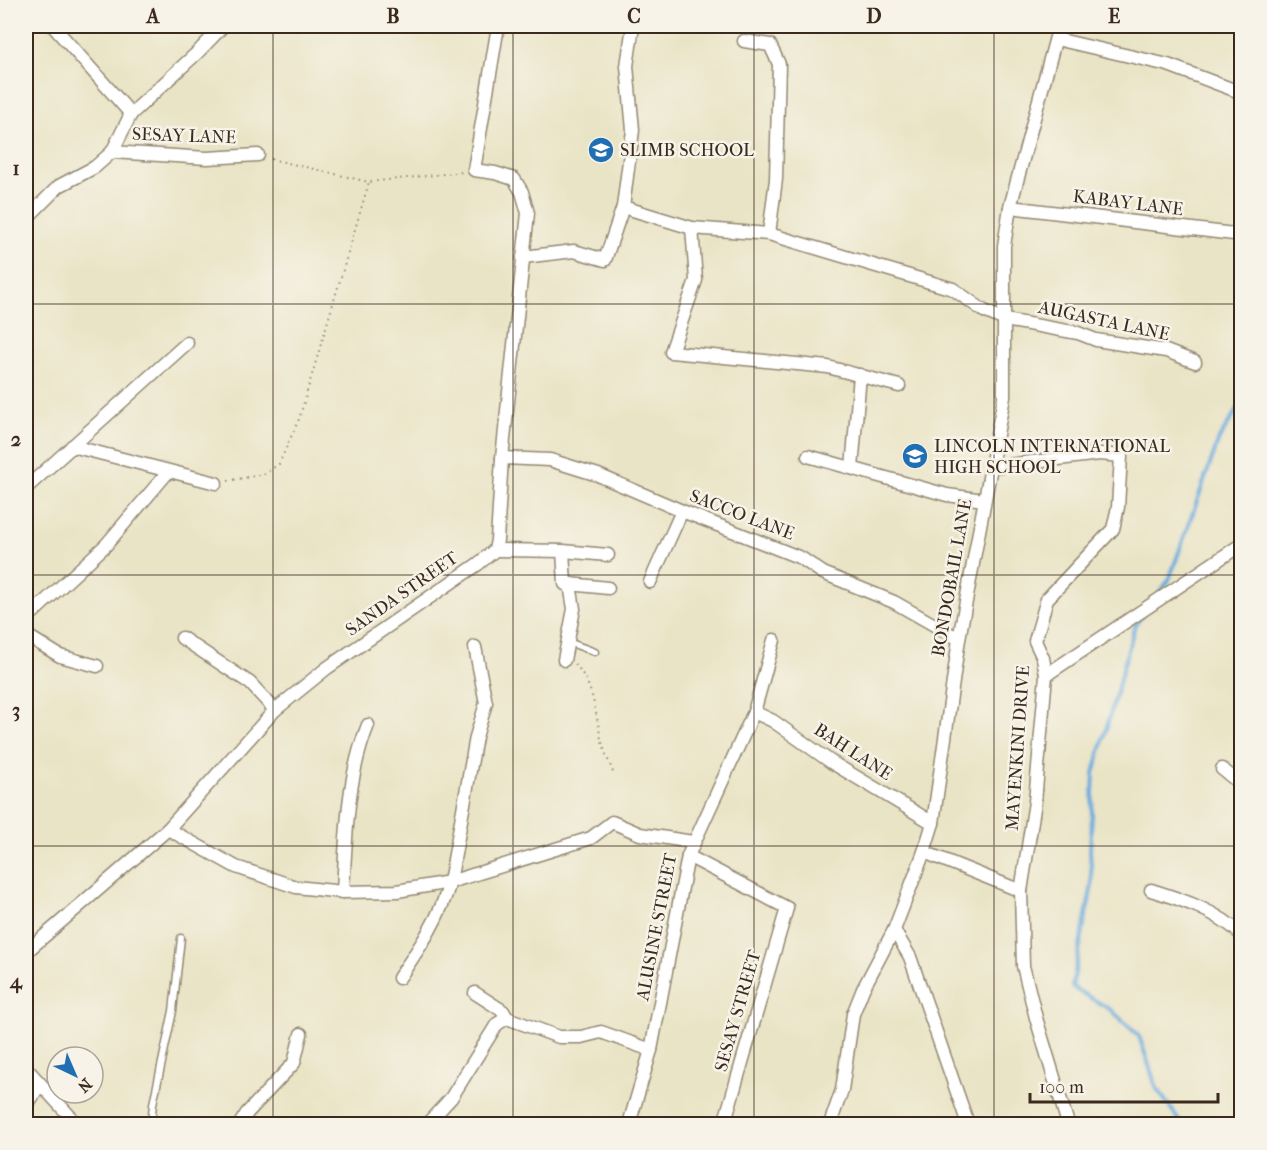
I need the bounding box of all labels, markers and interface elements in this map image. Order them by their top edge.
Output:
text: A [145,5,161,28]
text: B [386,5,400,28]
text: C [627,5,641,28]
text: D [866,5,882,28]
text: E [1108,5,1120,28]
street label: SESAY LANE [132,124,236,148]
school or university icon: SLIMB SCHOOL [586,135,616,165]
place label: SLIMB SCHOOL [620,140,754,161]
text: 1 [12,157,20,180]
street label: KABAY LANE [1072,186,1184,220]
street label: AUGASTA LANE [1036,297,1171,345]
text: 2 [11,428,21,451]
place label: LINCOLN INTERNATIONAL HIGH SCHOOL [934,436,1170,478]
school or university icon: LINCOLN INTERNATIONAL HIGH SCHOOL [900,441,930,471]
street label: SACCO LANE [687,485,797,545]
street label: BONDOBAIL LANE [928,498,976,658]
street label: SANDA STREET [342,547,463,640]
street label: MAYENKINI DRIVE [1002,665,1034,831]
text: 3 [12,699,20,722]
street label: BAH LANE [810,719,896,785]
street label: ALUSINE STREET [632,851,682,1003]
street label: SESAY STREET [711,947,766,1074]
text: 4 [9,970,23,994]
north arrow [45,1045,105,1105]
scale bar [1030,1066,1218,1104]
text: N [73,1074,96,1097]
text: 100 m [1039,1077,1084,1098]

